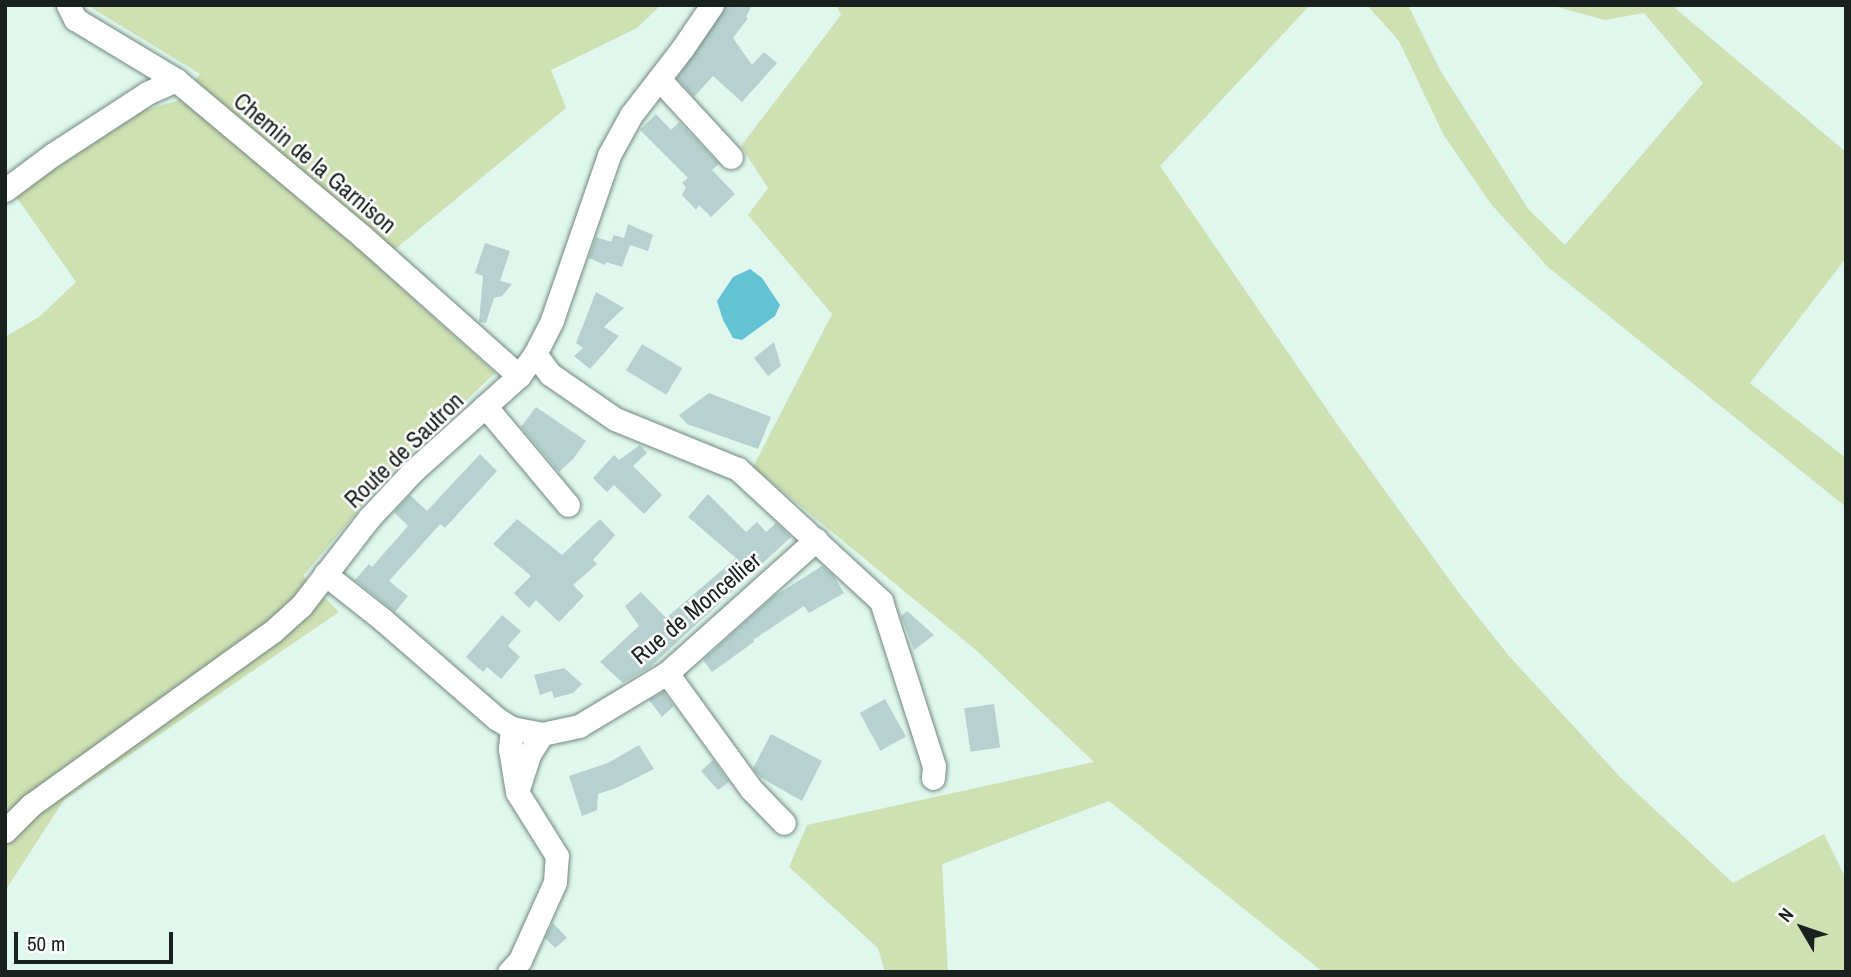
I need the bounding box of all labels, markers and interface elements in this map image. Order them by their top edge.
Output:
street label: Chemin de la Garnison [228,87,402,239]
street label: Route de Sautron [339,386,469,514]
street label: Rue de Moncellier [626,546,766,670]
north arrow [1767,893,1837,963]
text: N [1772,902,1799,927]
scale bar [18,918,177,962]
text: 50 m [27,929,65,958]

